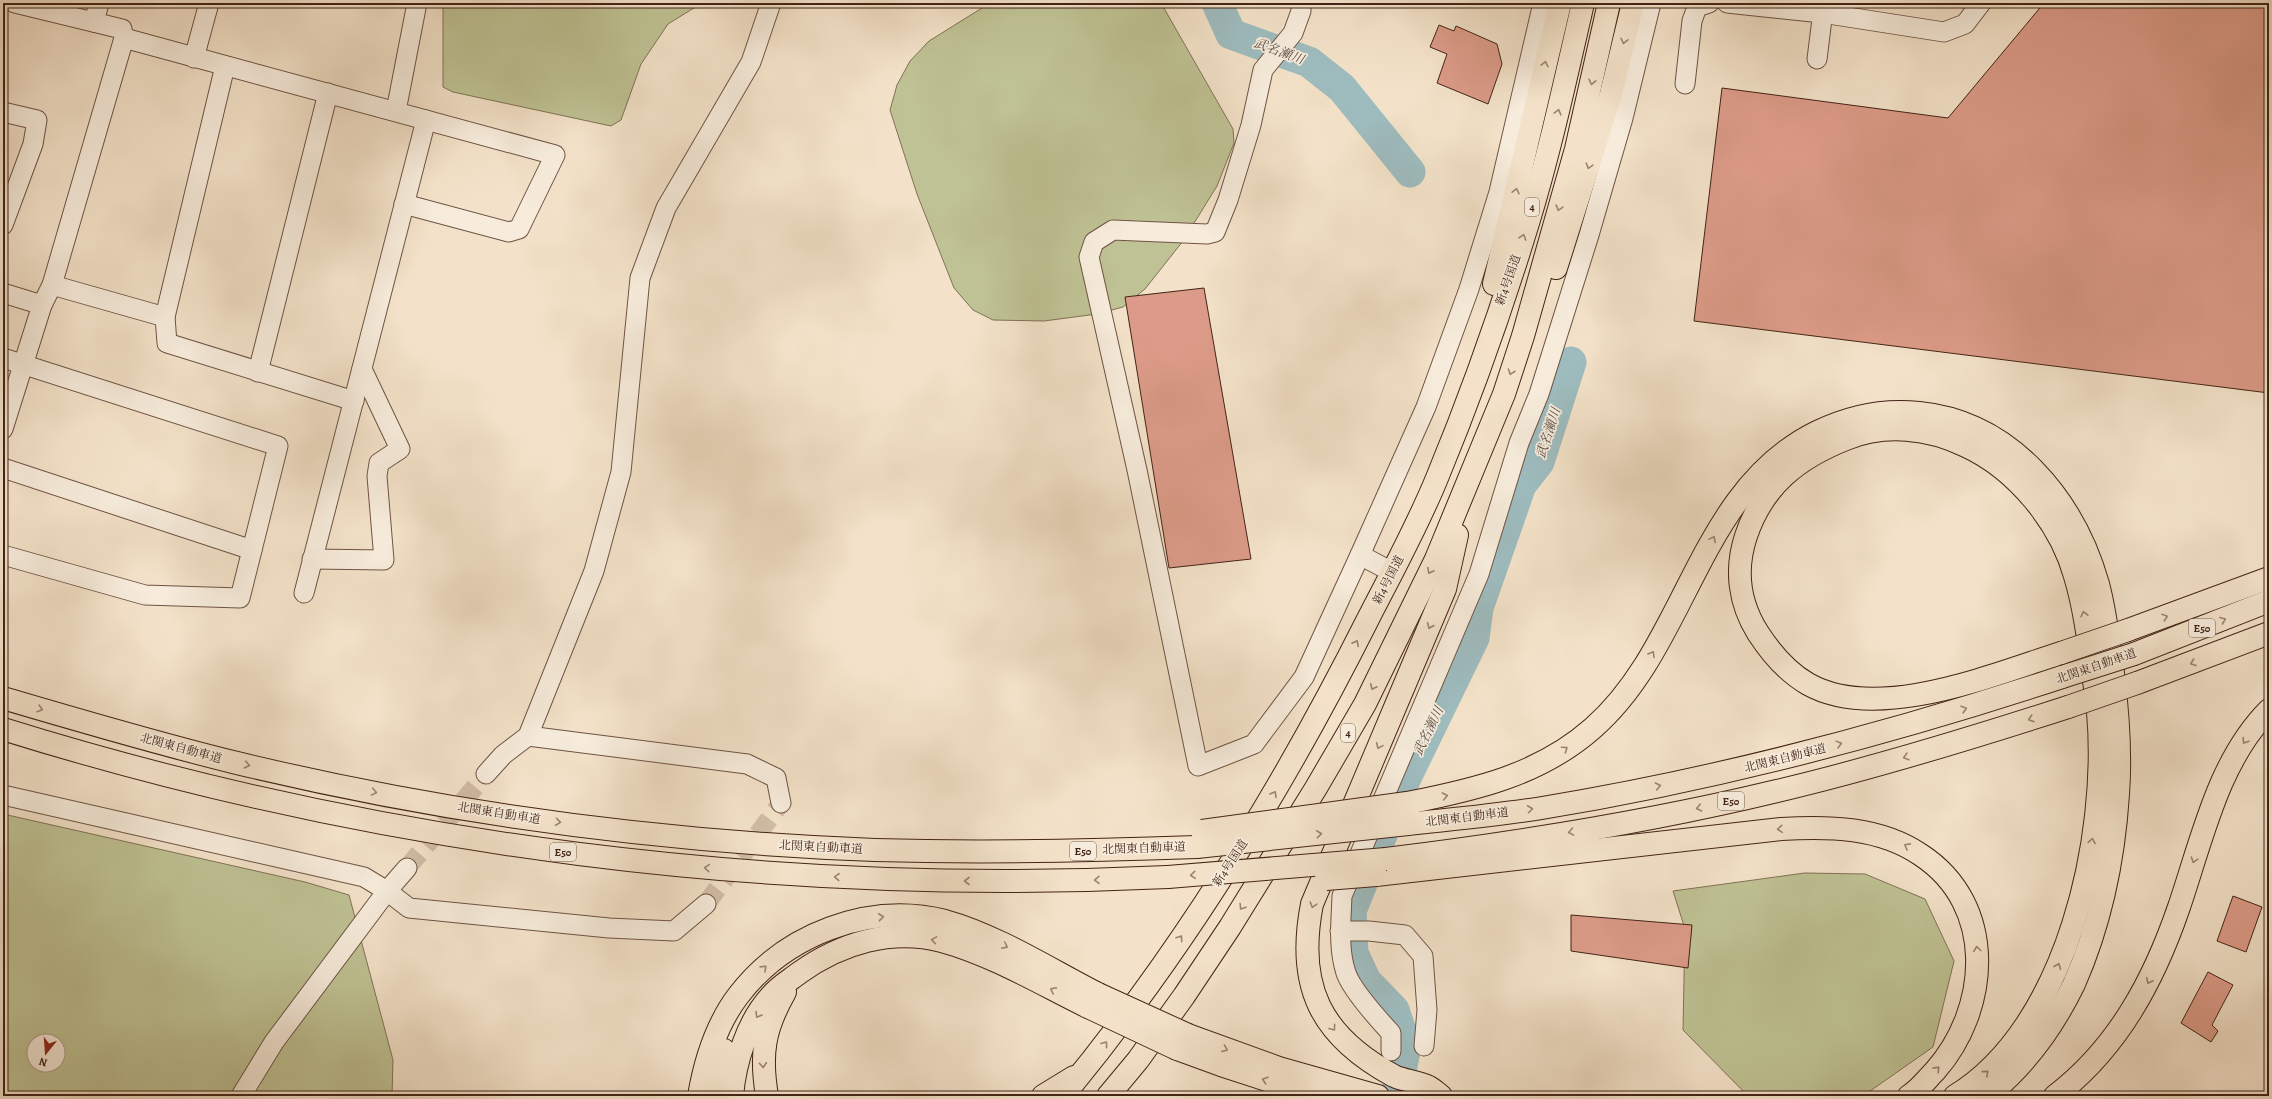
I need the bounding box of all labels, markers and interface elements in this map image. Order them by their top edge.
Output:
water label: 武名瀬川 [1252,34,1308,69]
one-way arrow [1620,37,1629,44]
one-way arrow [1541,61,1549,68]
one-way arrow [1588,79,1596,85]
one-way arrow [1553,108,1562,115]
one-way arrow [1585,162,1594,169]
one-way arrow [1511,188,1519,194]
road number: 4 [1525,198,1539,216]
one-way arrow [1555,204,1564,211]
one-way arrow [1518,233,1527,240]
street label: 新4号国道 [1492,252,1524,308]
one-way arrow [1507,369,1515,376]
water label: 武名瀬川 [1532,404,1565,460]
one-way arrow [1708,536,1716,543]
street label: 新4号国道 [1369,553,1407,607]
one-way arrow [1427,566,1435,574]
one-way arrow [2080,611,2088,617]
one-way arrow [2161,613,2168,621]
one-way arrow [2220,617,2227,625]
road number: E50 [2189,619,2215,637]
one-way arrow [1426,623,1434,630]
one-way arrow [1351,639,1359,647]
street label: 北関東自動車道 [2054,645,2138,687]
one-way arrow [1648,651,1655,658]
one-way arrow [2190,658,2197,666]
one-way arrow [1370,683,1378,691]
water label: 武名瀬川 [1409,702,1448,758]
one-way arrow [37,704,44,713]
one-way arrow [1961,705,1968,714]
one-way arrow [2027,714,2034,723]
road number: 4 [1341,724,1355,742]
street label: 北関東自動車道 [138,729,224,767]
one-way arrow [2242,737,2250,744]
street label: 北関東自動車道 [1742,740,1828,776]
one-way arrow [1835,740,1842,749]
one-way arrow [1376,743,1384,750]
one-way arrow [1561,746,1568,753]
one-way arrow [1903,752,1910,761]
one-way arrow [244,761,250,769]
one-way arrow [1655,782,1661,790]
one-way arrow [371,787,377,795]
one-way arrow [1270,791,1277,798]
one-way arrow [1442,792,1448,800]
road number: E50 [1718,792,1744,810]
street label: 北関東自動車道 [456,799,542,827]
street label: 北関東自動車道 [1424,804,1510,830]
one-way arrow [1696,804,1702,812]
one-way arrow [1527,805,1533,814]
one-way arrow [555,817,561,826]
one-way arrow [1777,825,1783,834]
one-way arrow [1568,827,1574,836]
one-way arrow [1316,829,1322,838]
street label: 新4号国道 [1209,836,1251,890]
street label: 北関東自動車道 [779,837,863,857]
one-way arrow [2087,838,2096,844]
street label: 北関東自動車道 [1102,839,1186,857]
road number: E50 [1070,842,1096,860]
road number: E50 [550,843,576,861]
one-way arrow [1904,844,1911,851]
one-way arrow [2190,856,2199,863]
one-way arrow [704,864,710,873]
one-way arrow [1190,870,1196,879]
one-way arrow [834,872,840,881]
one-way arrow [1094,875,1100,884]
one-way arrow [964,877,970,885]
one-way arrow [1309,901,1318,908]
one-way arrow [1240,903,1247,910]
one-way arrow [878,913,884,922]
one-way arrow [1175,935,1183,942]
one-way arrow [931,936,937,945]
one-way arrow [1001,941,1009,949]
one-way arrow [1973,946,1982,952]
one-way arrow [2054,963,2062,970]
one-way arrow [759,965,767,973]
one-way arrow [2146,977,2153,985]
one-way arrow [1050,987,1057,995]
one-way arrow [755,1011,763,1018]
one-way arrow [1329,1024,1336,1031]
north arrow [26,1033,66,1073]
one-way arrow [1100,1041,1107,1048]
one-way arrow [1221,1044,1228,1052]
text: N [37,1054,49,1070]
one-way arrow [759,1062,768,1068]
one-way arrow [1932,1066,1939,1074]
one-way arrow [1981,1070,1988,1077]
one-way arrow [1262,1077,1269,1085]

